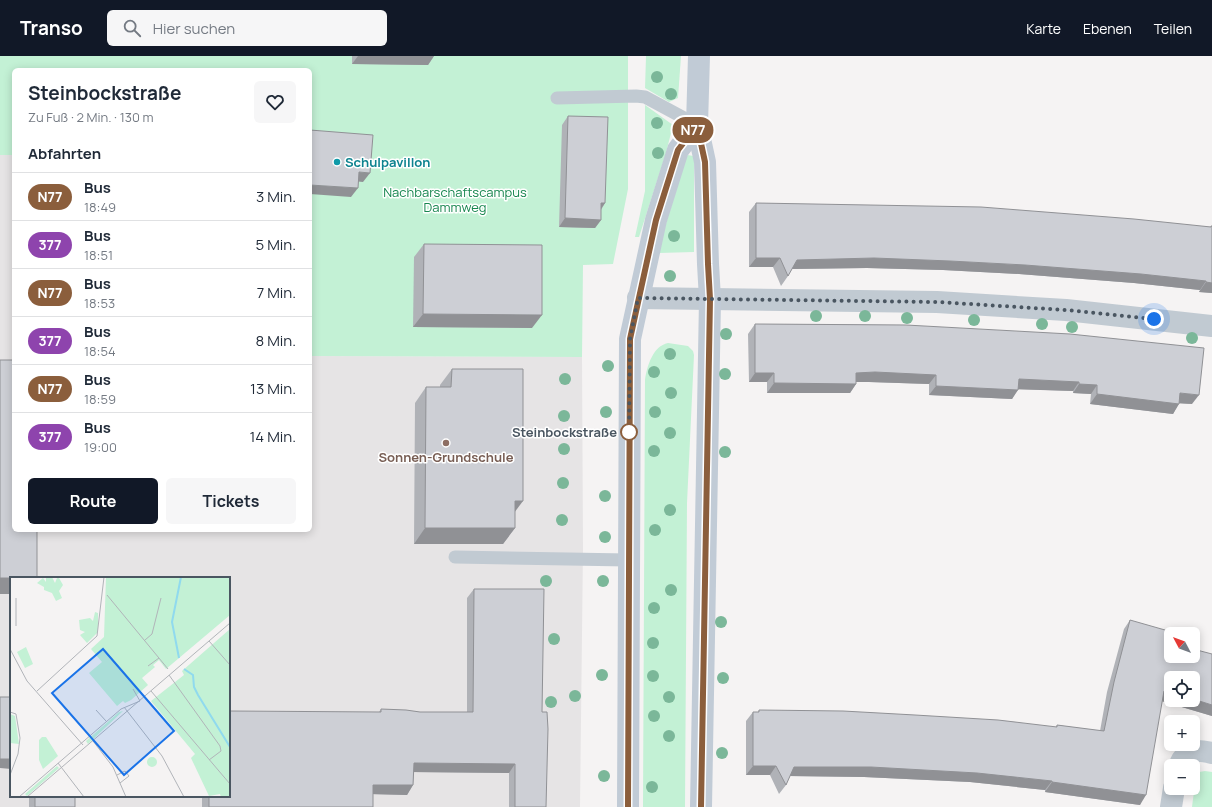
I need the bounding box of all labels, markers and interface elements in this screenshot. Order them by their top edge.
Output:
search box [107,10,387,46]
text: Transo [20,15,83,41]
icon: search [121,17,143,39]
text: Hier suchen [153,18,235,39]
text: Karte [1026,19,1061,38]
text: Ebenen [1083,19,1132,38]
text: Teilen [1154,19,1192,38]
text: Steinbockstraße [28,80,182,106]
button: heart [254,81,296,123]
text: Zu Fuß · 2 Min. · 130 m [28,108,153,126]
line badge: N77 [670,117,716,143]
text: N77 [680,120,706,139]
text: Abfahrten [28,143,101,164]
place label: Schulpavillon [345,153,430,171]
marker: Schulpavillon [332,157,342,167]
text: Bus [84,177,111,198]
park label: Nachbarschaftscampus Dammweg [383,183,527,216]
text: 3 Min. [256,186,296,207]
text: N77 [37,187,63,206]
text: 18:49 [84,198,116,216]
text: Bus [84,225,111,246]
text: 5 Min. [256,234,296,255]
text: 377 [38,235,62,254]
text: 18:51 [84,246,113,264]
text: Bus [84,273,111,294]
text: 7 Min. [257,282,296,303]
text: N77 [37,283,63,302]
text: 18:53 [84,294,115,312]
your location [1144,309,1164,329]
text: Bus [84,321,111,342]
text: 8 Min. [255,330,296,351]
text: 377 [38,331,62,350]
text: 18:54 [84,342,116,360]
text: Bus [84,369,111,390]
text: 13 Min. [250,378,296,399]
text: N77 [37,379,63,398]
text: 18:59 [84,390,116,408]
text: Bus [84,417,111,438]
place label: Steinbockstraße [512,423,617,441]
marker: Steinbockstraße [620,423,638,441]
text: 14 Min. [249,426,296,447]
text: 377 [38,427,62,446]
text: 19:00 [84,438,117,456]
marker: Sonnen-Grundschule [441,438,451,448]
place label: Sonnen-Grundschule [378,448,514,466]
button: Route [28,478,158,524]
button: Tickets [166,478,296,524]
inset map [10,577,230,797]
north arrow [1164,627,1200,663]
map controls [1164,627,1200,795]
button: locate [1164,671,1200,707]
button: + [1164,715,1200,751]
button: − [1164,759,1200,795]

